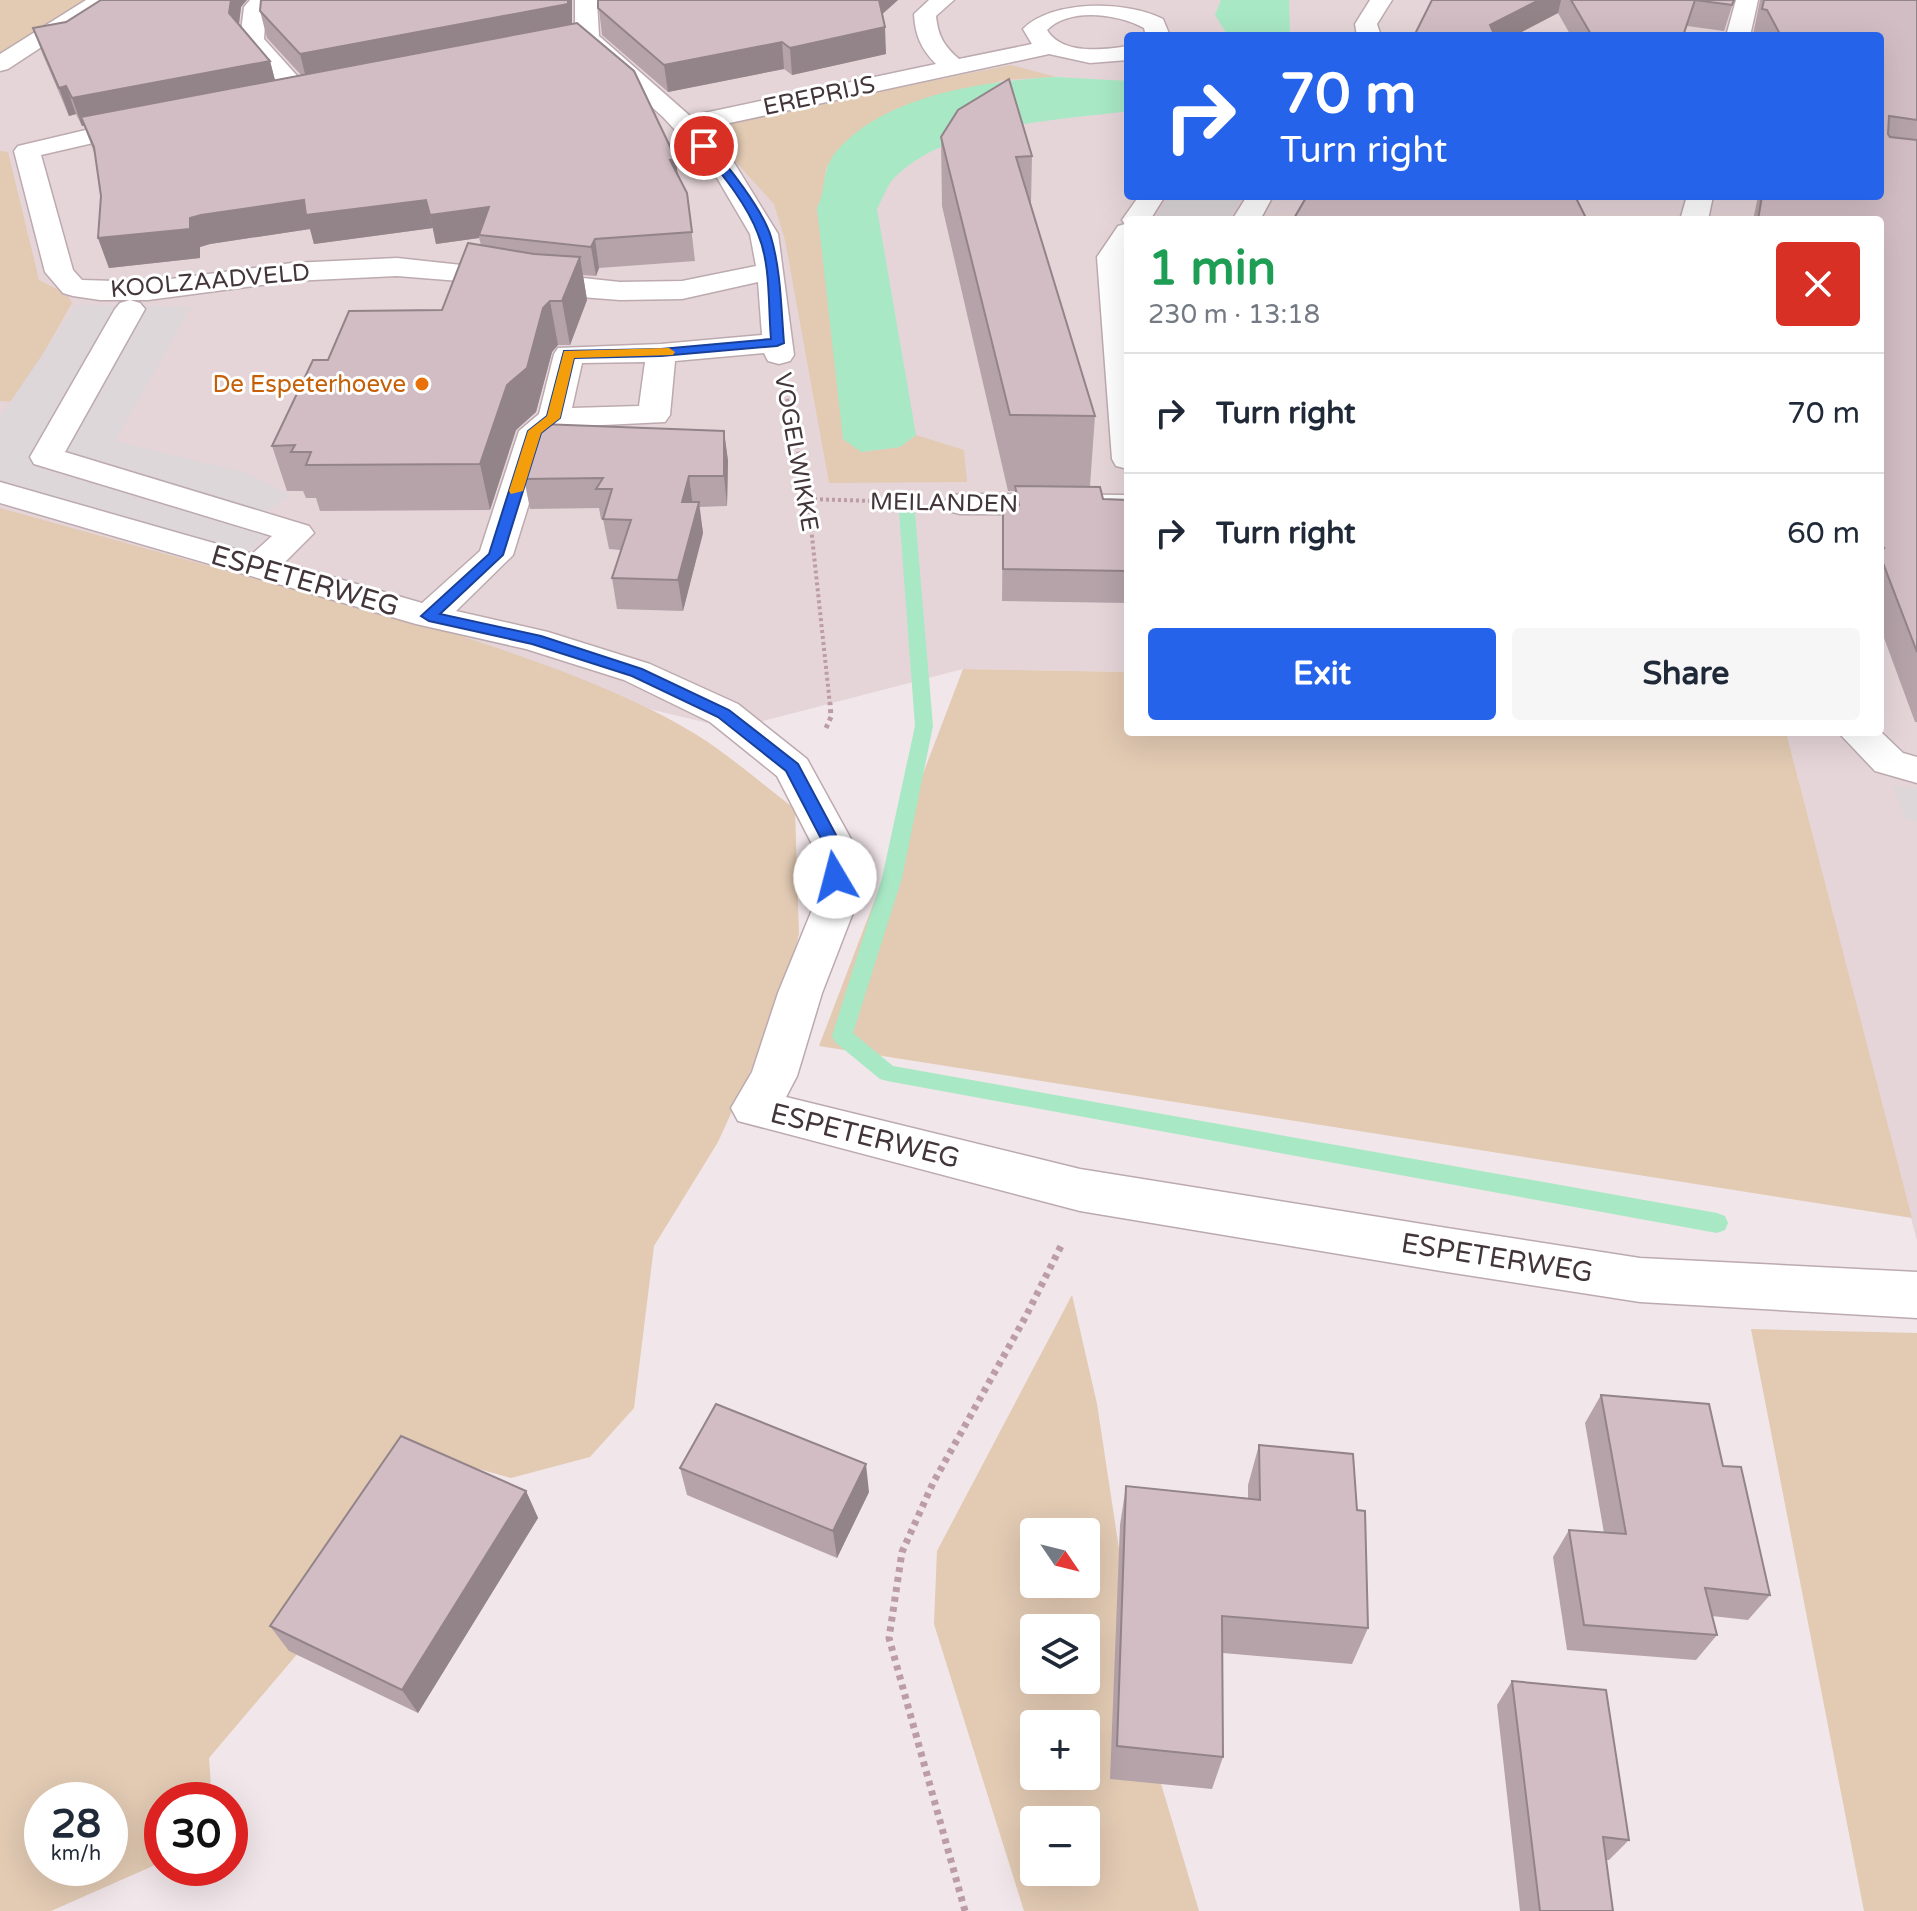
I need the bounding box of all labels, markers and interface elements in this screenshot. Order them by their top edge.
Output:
text: 70 m [1280,61,1416,128]
icon: right [1148,64,1252,168]
street label: EREPRIJS [760,70,878,122]
pin [670,112,738,180]
icon: arrive [682,124,726,168]
text: Turn right [1280,129,1447,172]
text: 1 min [1148,240,1276,298]
button: close [1776,242,1860,326]
street label: KOOLZAADVELD [109,258,311,304]
text: 230 m · 13:18 [1148,299,1320,330]
place label: De Espeterhoeve [213,370,406,399]
street label: VOGELWIKKE [768,370,824,534]
marker: De Espeterhoeve [413,375,431,393]
icon: right [1148,391,1192,435]
text: Turn right [1216,395,1356,432]
text: 70 m [1787,395,1860,432]
street label: MEILANDEN [870,487,1018,519]
icon: right [1148,511,1192,555]
text: Turn right [1216,515,1356,552]
text: 60 m [1787,515,1860,552]
street label: ESPETERWEG [207,538,403,624]
button: Exit [1148,628,1496,720]
button: Share [1512,628,1860,720]
position arrow [793,835,877,919]
street label: ESPETERWEG [767,1096,963,1176]
street label: ESPETERWEG [1399,1226,1595,1290]
north arrow [1020,1518,1100,1598]
map controls [1020,1518,1100,1886]
button: layers [1020,1614,1100,1694]
button: + [1020,1710,1100,1790]
speed limit sign: 30 [144,1782,248,1886]
text: 28 [51,1800,101,1848]
button: − [1020,1806,1100,1886]
text: km/h [51,1842,101,1866]

